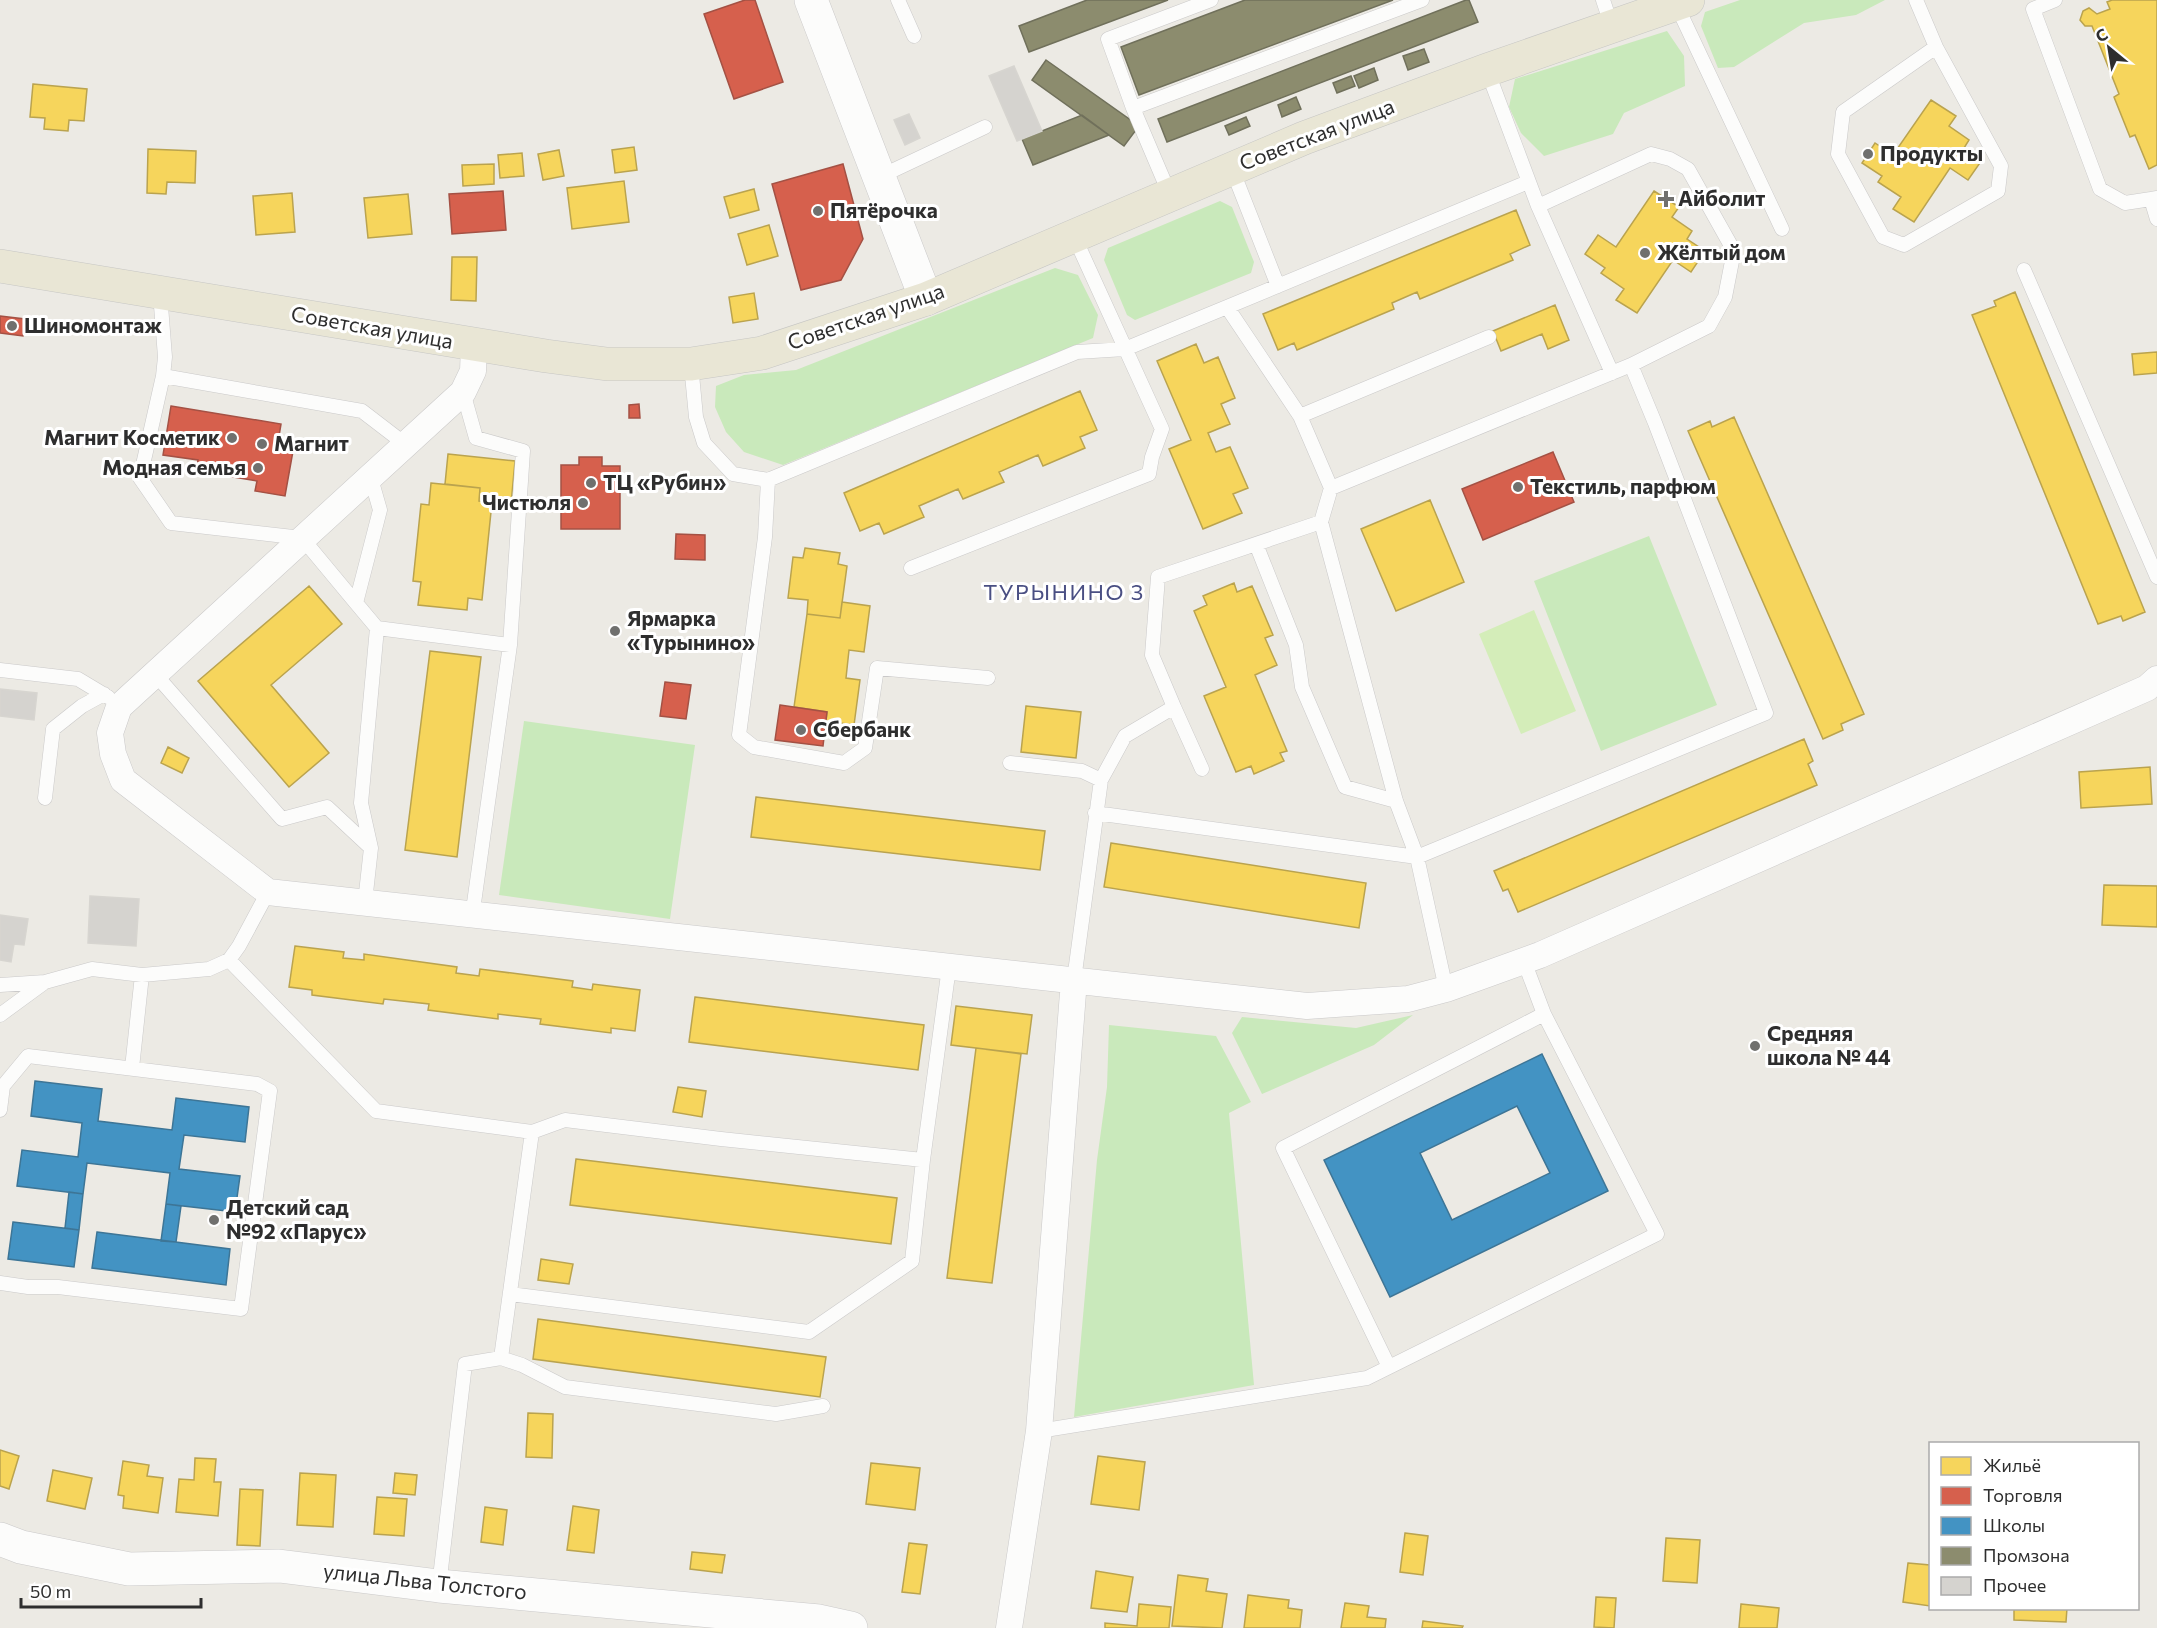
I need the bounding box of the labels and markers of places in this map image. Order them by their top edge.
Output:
place label: Продукты [1880,140,1983,165]
marker: Продукты [1861,147,1875,161]
place label: Айболит [1678,185,1765,210]
marker: Айболит [1659,192,1673,206]
place label: Пятёрочка [830,197,938,222]
marker: Пятёрочка [811,204,825,218]
place label: Жёлтый дом [1657,239,1786,264]
marker: Жёлтый дом [1638,246,1652,260]
place label: Шиномонтаж [24,312,162,337]
marker: Шиномонтаж [5,319,19,333]
place label: Магнит Косметик [44,424,220,449]
place label: Магнит [274,430,349,455]
marker: Магнит Косметик [225,431,239,445]
marker: Магнит [255,437,269,451]
place label: Модная семья [102,454,246,479]
marker: Модная семья [251,461,265,475]
place label: ТЦ «Рубин» [603,469,727,494]
place label: Текстиль, парфюм [1530,473,1716,498]
marker: ТЦ «Рубин» [584,476,598,490]
marker: Текстиль, парфюм [1511,480,1525,494]
place label: Чистюля [482,489,571,514]
marker: Чистюля [576,496,590,510]
place label: Ярмарка «Турынино» [627,605,756,654]
marker: Ярмарка «Турынино» [608,624,622,638]
place label: Сбербанк [813,716,911,741]
marker: Сбербанк [794,723,808,737]
place label: Средняя школа № 44 [1767,1020,1891,1069]
marker: Средняя школа № 44 [1748,1039,1762,1053]
place label: Детский сад №92 «Парус» [226,1194,367,1243]
marker: Детский сад №92 «Парус» [207,1213,221,1227]

